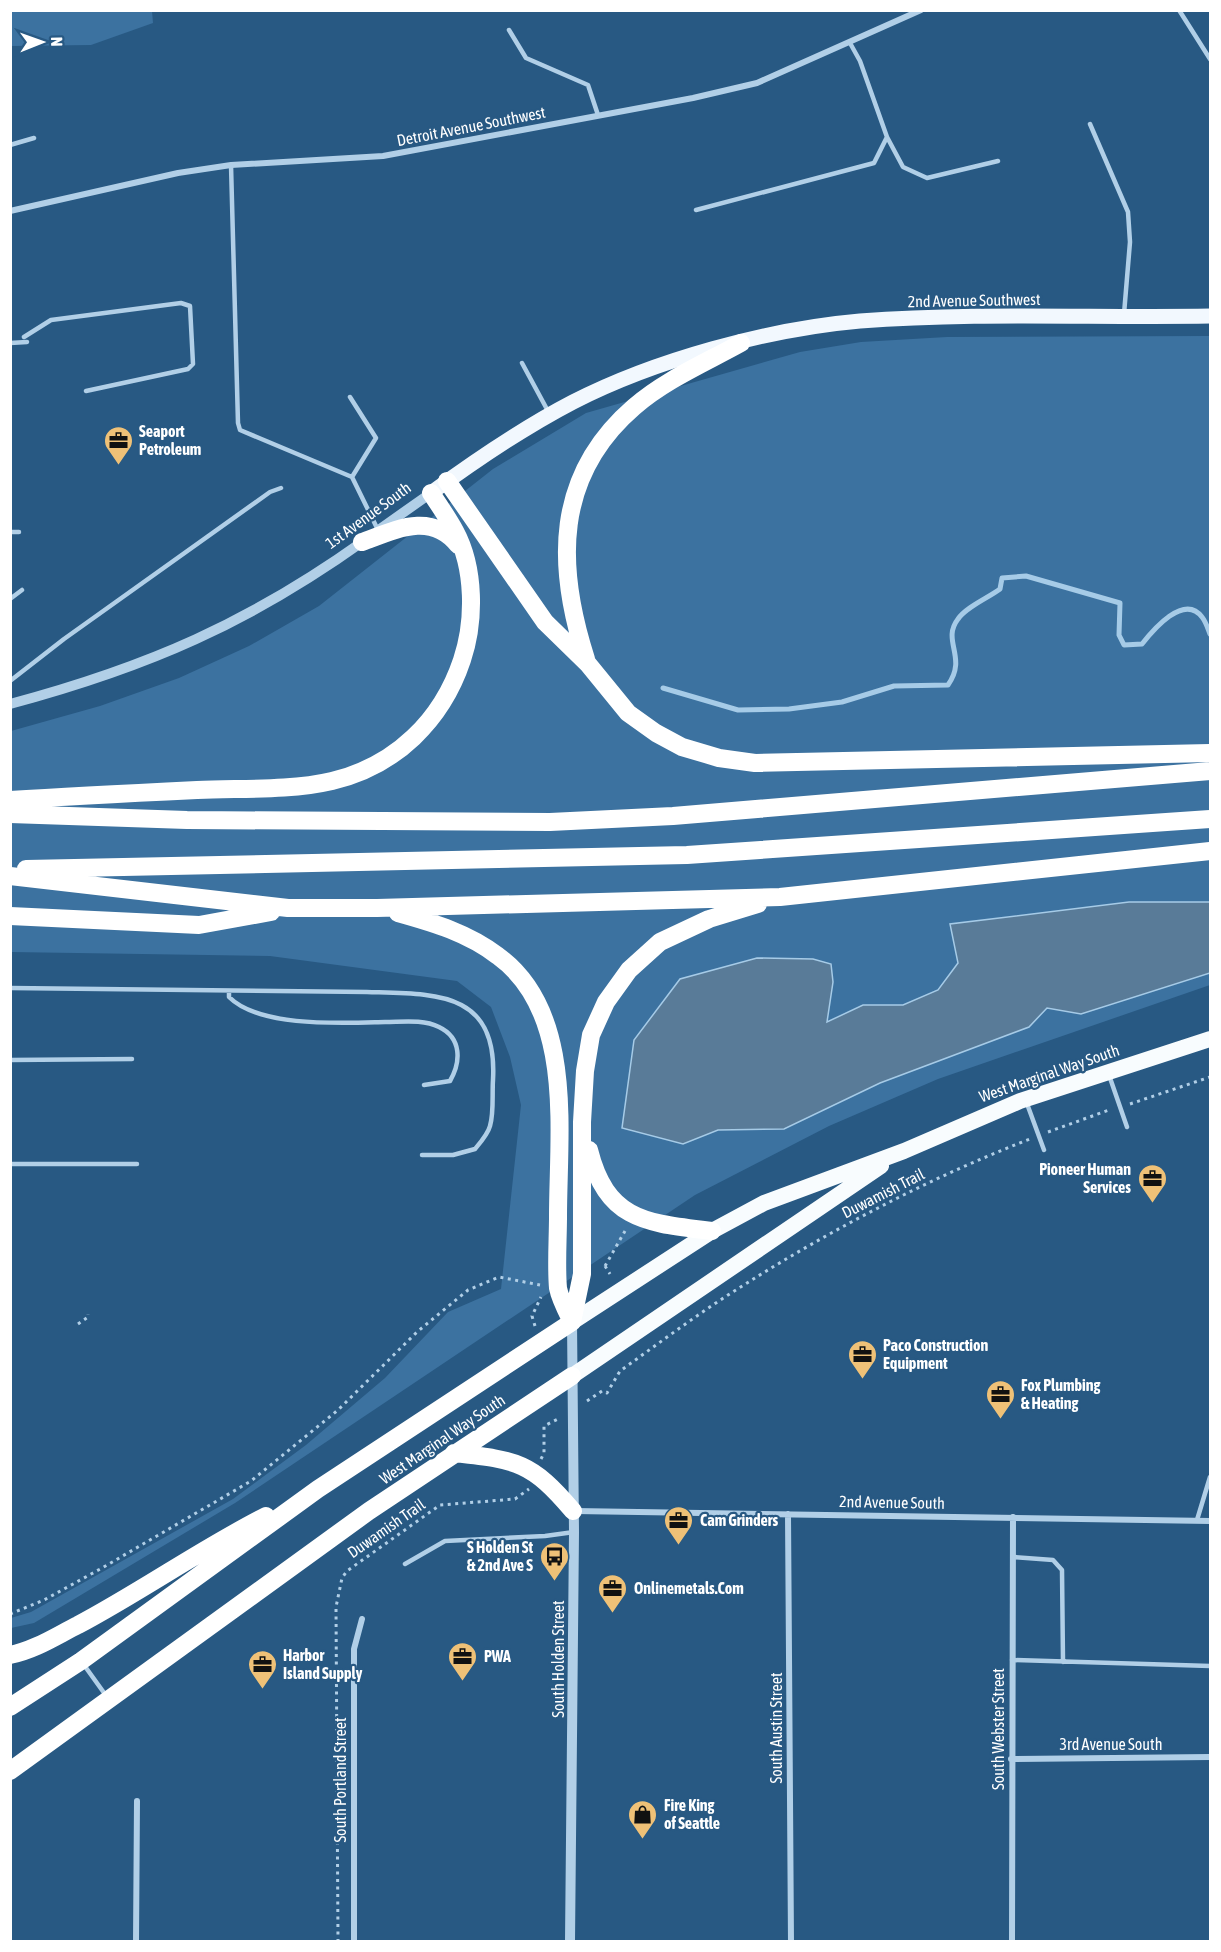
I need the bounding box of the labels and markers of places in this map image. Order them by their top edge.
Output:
place label: Seaport Petroleum [139,422,201,458]
office icon: Seaport Petroleum [102,424,134,466]
place label: Pioneer Human Services [1039,1160,1131,1196]
office icon: Pioneer Human Services [1136,1162,1168,1204]
place label: Paco Construction Equipment [883,1336,989,1372]
office icon: Paco Construction Equipment [846,1338,878,1380]
place label: Fox Plumbing & Heating [1021,1376,1100,1412]
office icon: Fox Plumbing & Heating [984,1378,1016,1420]
office icon: Cam Grinders [663,1504,695,1546]
place label: Cam Grinders [700,1511,779,1529]
place label: S Holden St & 2nd Ave S [467,1538,533,1574]
bus stop icon: S Holden St & 2nd Ave S [538,1540,570,1582]
office icon: Onlinemetals.Com [597,1572,629,1614]
place label: Onlinemetals.Com [634,1579,744,1597]
office icon: PWA [447,1640,479,1682]
place label: Harbor Island Supply [283,1646,363,1682]
place label: PWA [484,1647,511,1665]
office icon: Harbor Island Supply [246,1648,278,1690]
place label: Fire King of Seattle [664,1796,720,1832]
shop icon: Fire King of Seattle [627,1798,659,1840]

